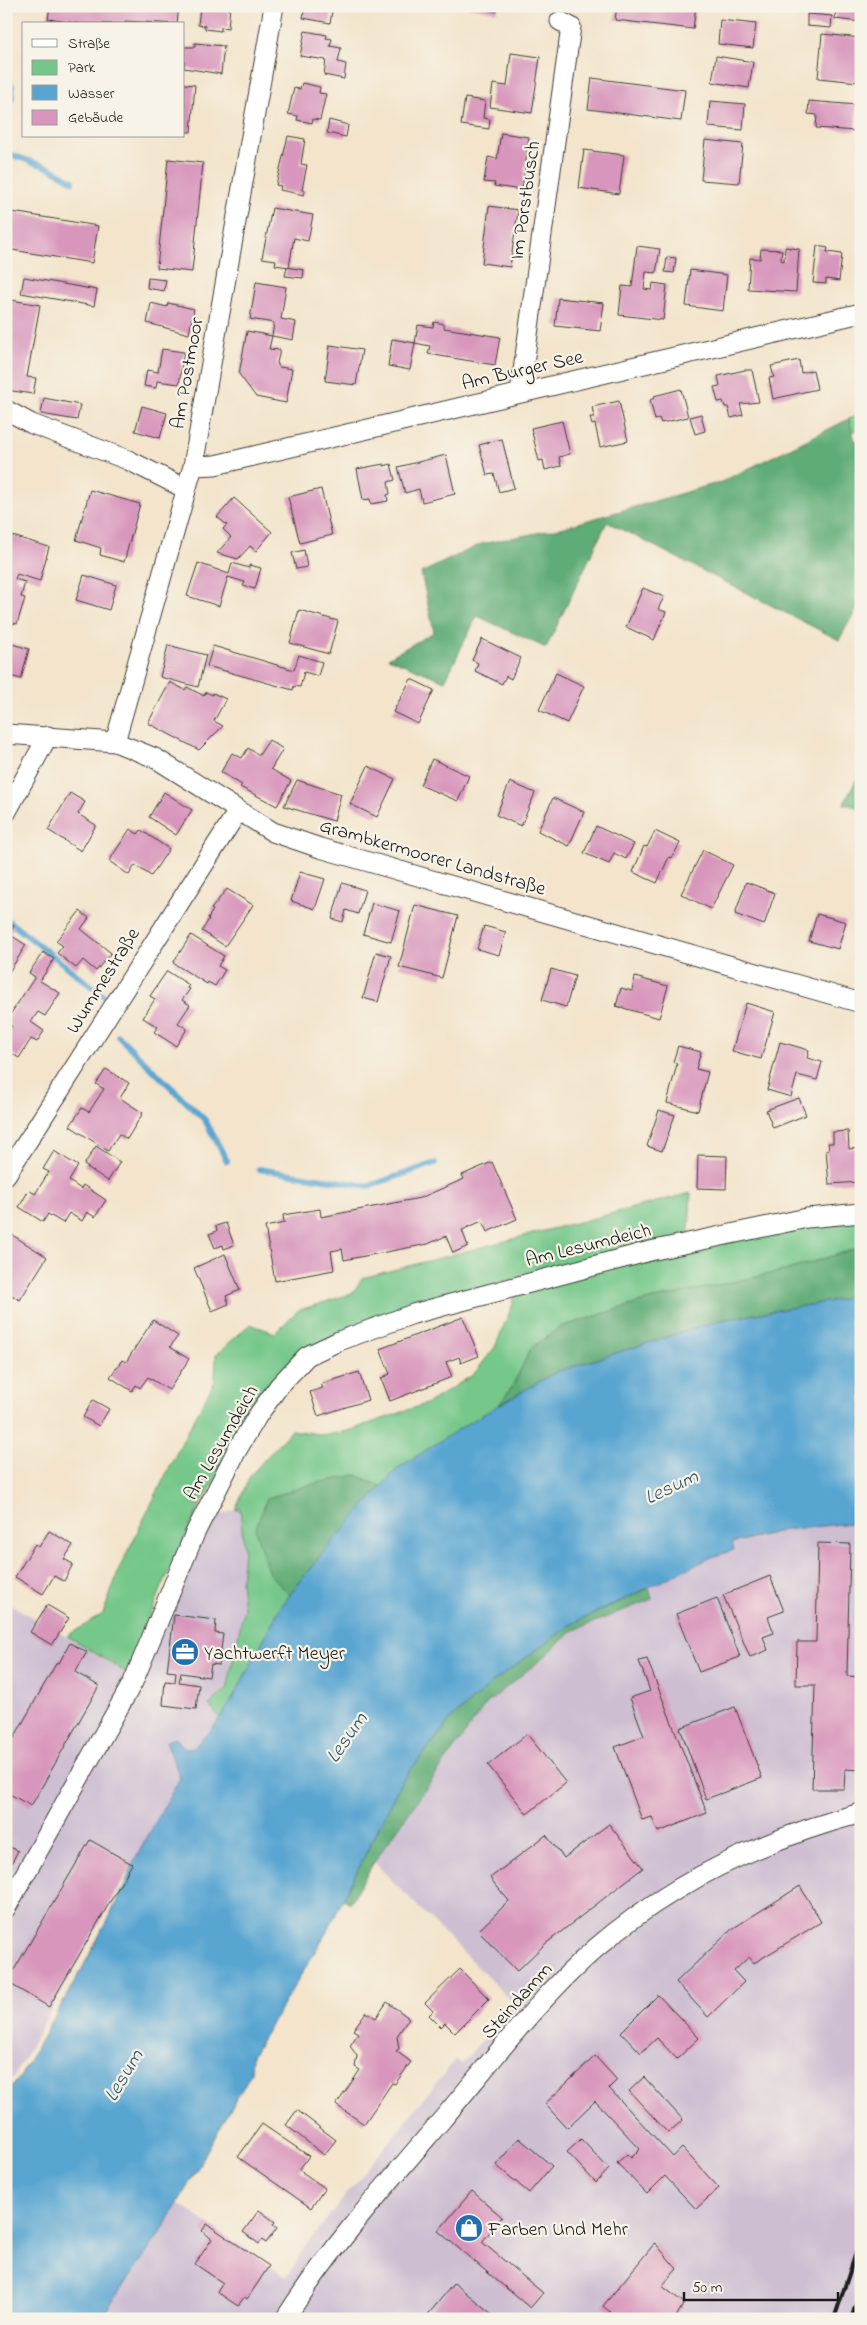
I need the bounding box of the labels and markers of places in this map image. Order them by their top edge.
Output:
office icon: Yachtwerft Meyer [170,1637,200,1667]
place label: Yachtwerft Meyer [204,1640,346,1669]
shop icon: Farben Und Mehr [454,2213,484,2243]
place label: Farben Und Mehr [487,2216,629,2245]

